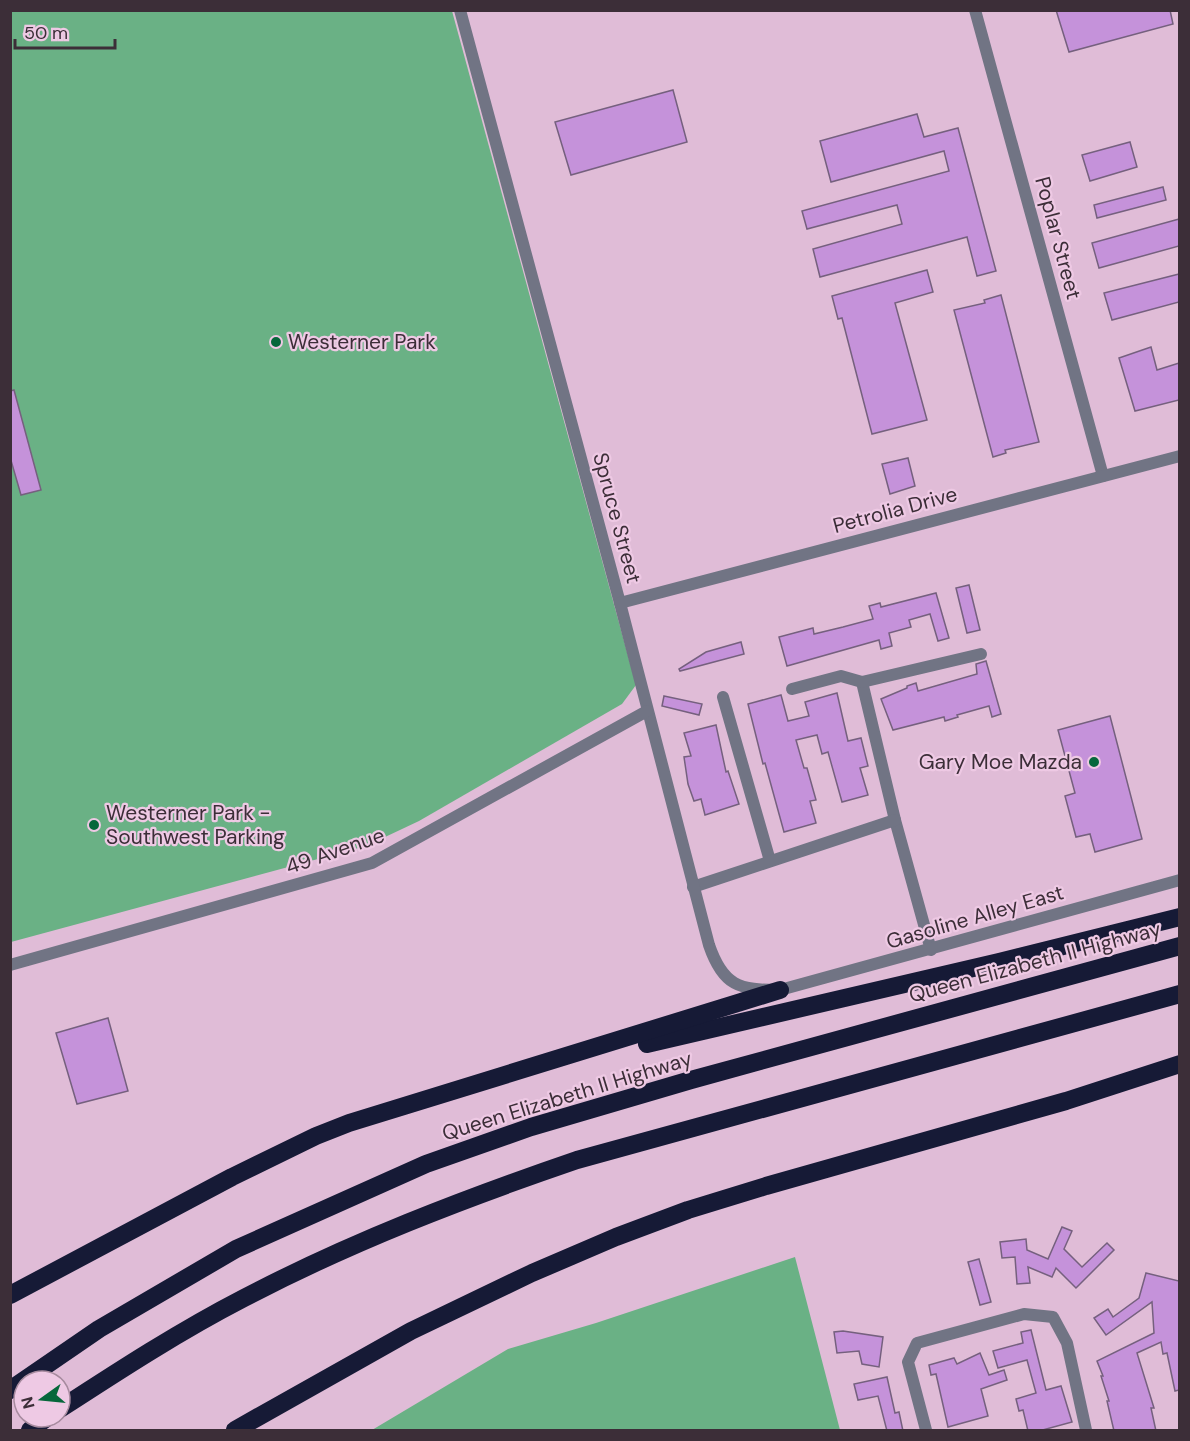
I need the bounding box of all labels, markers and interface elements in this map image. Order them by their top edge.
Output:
scale bar [15,12,116,50]
text: 50 m [24,21,68,45]
street label: Poplar Street [1028,173,1088,303]
place label: Westerner Park [288,328,436,356]
marker: Westerner Park [269,335,283,349]
street label: Spruce Street [586,450,648,586]
street label: Petrolia Drive [830,480,960,540]
place label: Gary Moe Mazda [919,748,1082,776]
marker: Gary Moe Mazda [1087,755,1101,769]
place label: Westerner Park - Southwest Parking [106,799,285,851]
marker: Westerner Park - Southwest Parking [87,818,101,832]
street label: 49 Avenue [282,821,388,881]
street label: Gasoline Alley East [883,878,1067,956]
street label: Queen Elizabeth II Highway [906,915,1165,1009]
street label: Queen Elizabeth II Highway [439,1045,696,1147]
north arrow [12,1369,72,1429]
text: N [16,1394,40,1411]

